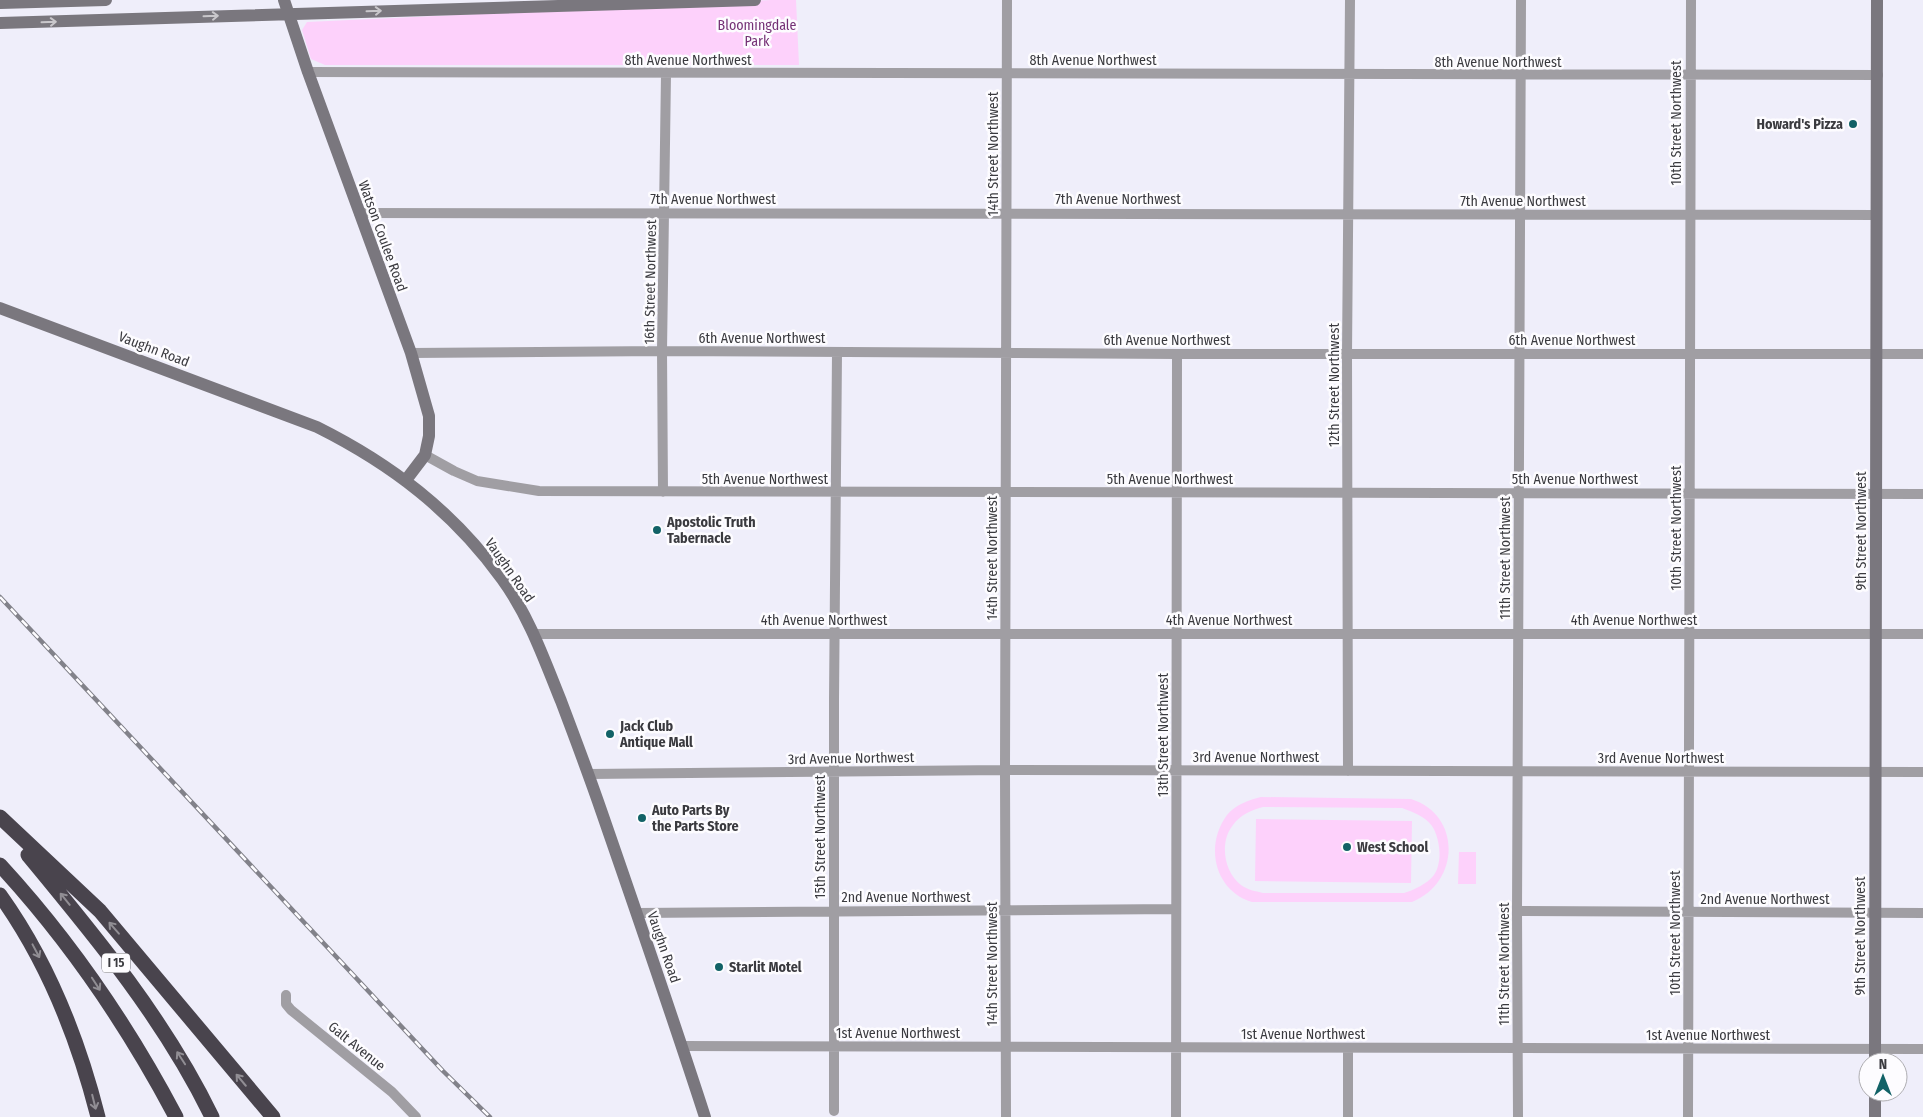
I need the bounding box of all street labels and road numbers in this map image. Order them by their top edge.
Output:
street label: 8th Avenue Northwest [625,52,752,69]
street label: 8th Avenue Northwest [1030,52,1157,69]
street label: 8th Avenue Northwest [1435,54,1562,71]
street label: 10th Street Northwest [1668,60,1685,186]
street label: 14th Street Northwest [985,91,1002,216]
street label: Watson Coulee Road [355,178,410,294]
street label: 7th Avenue Northwest [650,191,776,208]
street label: 7th Avenue Northwest [1055,191,1181,208]
street label: 7th Avenue Northwest [1460,193,1586,210]
street label: 16th Street Northwest [641,219,660,345]
street label: 12th Street Northwest [1326,323,1343,447]
street label: Vaughn Road [116,328,192,371]
street label: 6th Avenue Northwest [699,330,826,347]
street label: 6th Avenue Northwest [1104,332,1231,349]
street label: 6th Avenue Northwest [1509,332,1636,349]
street label: 10th Street Northwest [1668,465,1685,591]
street label: 5th Avenue Northwest [702,471,829,488]
street label: 5th Avenue Northwest [1107,471,1234,488]
street label: 5th Avenue Northwest [1512,471,1639,488]
street label: 9th Street Northwest [1853,471,1870,591]
street label: 14th Street Northwest [984,495,1001,620]
street label: 11th Street Northwest [1497,496,1514,620]
street label: Vaughn Road [481,535,538,606]
street label: 4th Avenue Northwest [761,612,888,629]
street label: 4th Avenue Northwest [1166,612,1293,629]
street label: 4th Avenue Northwest [1571,612,1698,629]
street label: 13th Street Northwest [1155,673,1172,797]
street label: 3rd Avenue Northwest [788,749,915,768]
street label: 3rd Avenue Northwest [1193,749,1320,766]
street label: 3rd Avenue Northwest [1598,750,1725,767]
street label: 15th Street Northwest [812,775,829,899]
street label: 10th Street Northwest [1667,870,1684,996]
street label: 9th Street Northwest [1852,876,1869,996]
street label: 2nd Avenue Northwest [841,889,971,906]
street label: 2nd Avenue Northwest [1700,891,1830,908]
street label: 14th Street Northwest [984,901,1001,1026]
street label: 11th Street Northwest [1496,902,1513,1026]
street label: Vaughn Road [643,909,684,985]
road number: I 15 [102,954,130,972]
street label: Galt Avenue [325,1018,389,1075]
street label: 1st Avenue Northwest [836,1025,960,1042]
street label: 1st Avenue Northwest [1241,1026,1365,1043]
street label: 1st Avenue Northwest [1646,1027,1770,1044]

